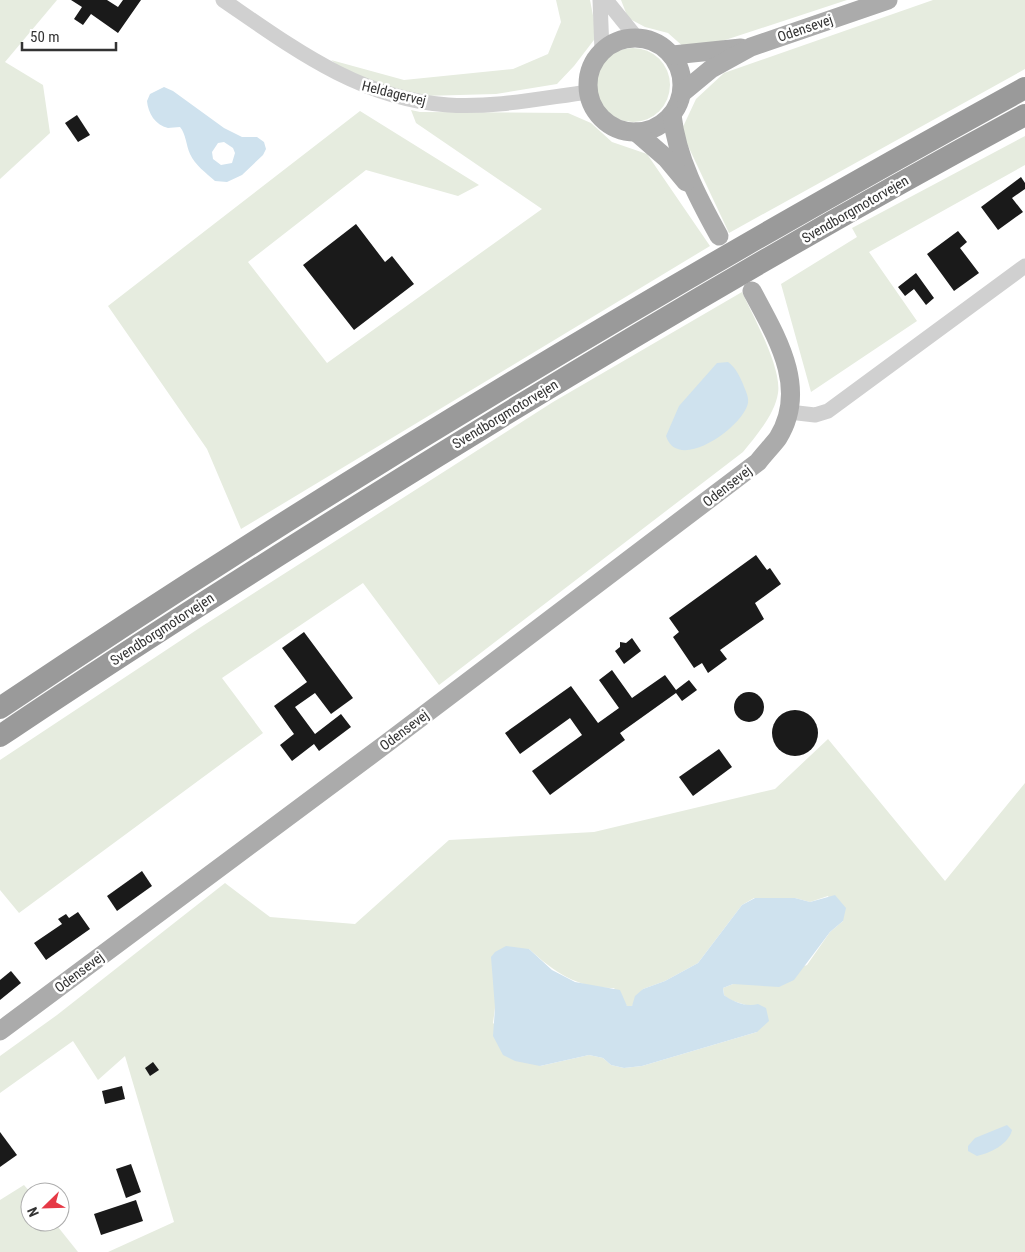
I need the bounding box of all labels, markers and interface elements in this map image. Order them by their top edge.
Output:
street label: Odensevej [775,11,835,45]
scale bar [22,20,116,52]
text: 50 m [30,28,60,46]
street label: Heldagervej [360,77,428,109]
street label: Svendborgmotorvejen [799,172,911,246]
street label: Svendborgmotorvejen [449,376,561,452]
street label: Odensevej [700,462,754,510]
street label: Svendborgmotorvejen [107,590,217,668]
street label: Odensevej [376,706,432,754]
street label: Odensevej [51,948,107,996]
north arrow [20,1182,70,1232]
text: N [24,1205,42,1219]

